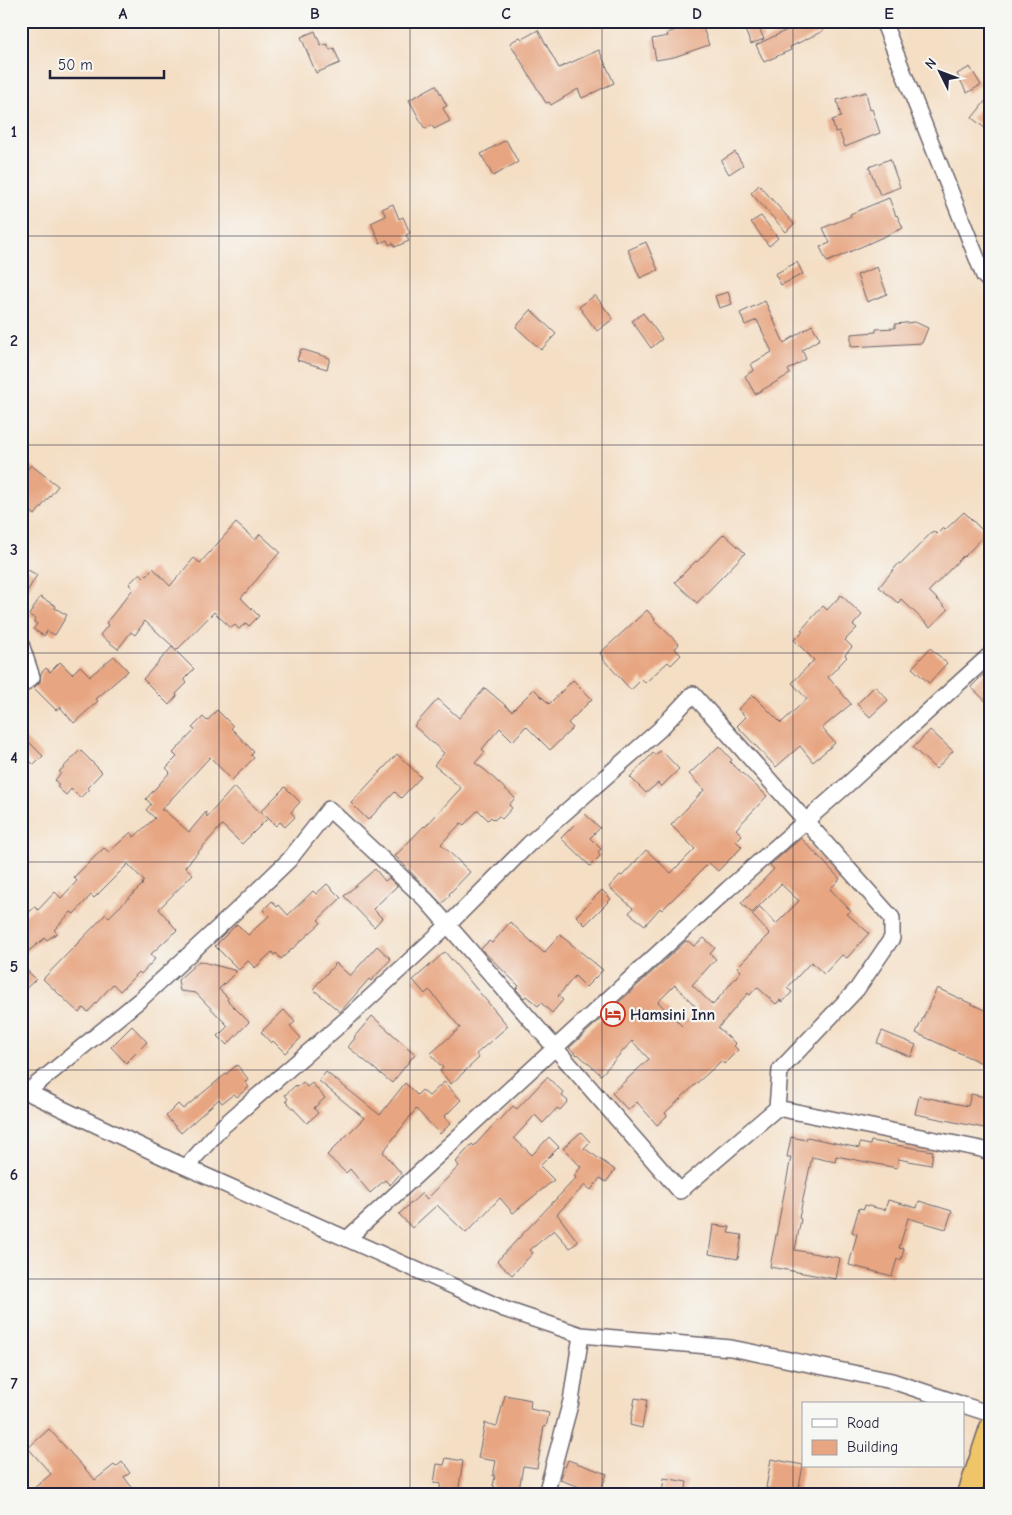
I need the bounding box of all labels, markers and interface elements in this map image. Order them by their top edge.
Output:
text: A [119,5,128,23]
text: B [310,5,320,23]
text: C [501,5,511,23]
text: D [692,5,702,23]
text: E [884,5,894,23]
scale bar [50,48,164,80]
north arrow [914,48,964,98]
text: N [921,55,940,73]
text: 50 m [58,56,93,74]
text: 1 [11,123,17,141]
text: 2 [10,332,18,350]
text: 3 [10,541,18,559]
text: 4 [10,749,18,767]
text: 5 [10,958,18,976]
hotel icon: Hamsini Inn [600,1001,626,1027]
place label: Hamsini Inn [630,1006,715,1024]
text: 6 [10,1166,18,1184]
text: 7 [10,1375,18,1393]
legend [802,1402,964,1468]
text: Road [847,1414,879,1432]
text: Building [847,1438,898,1456]

